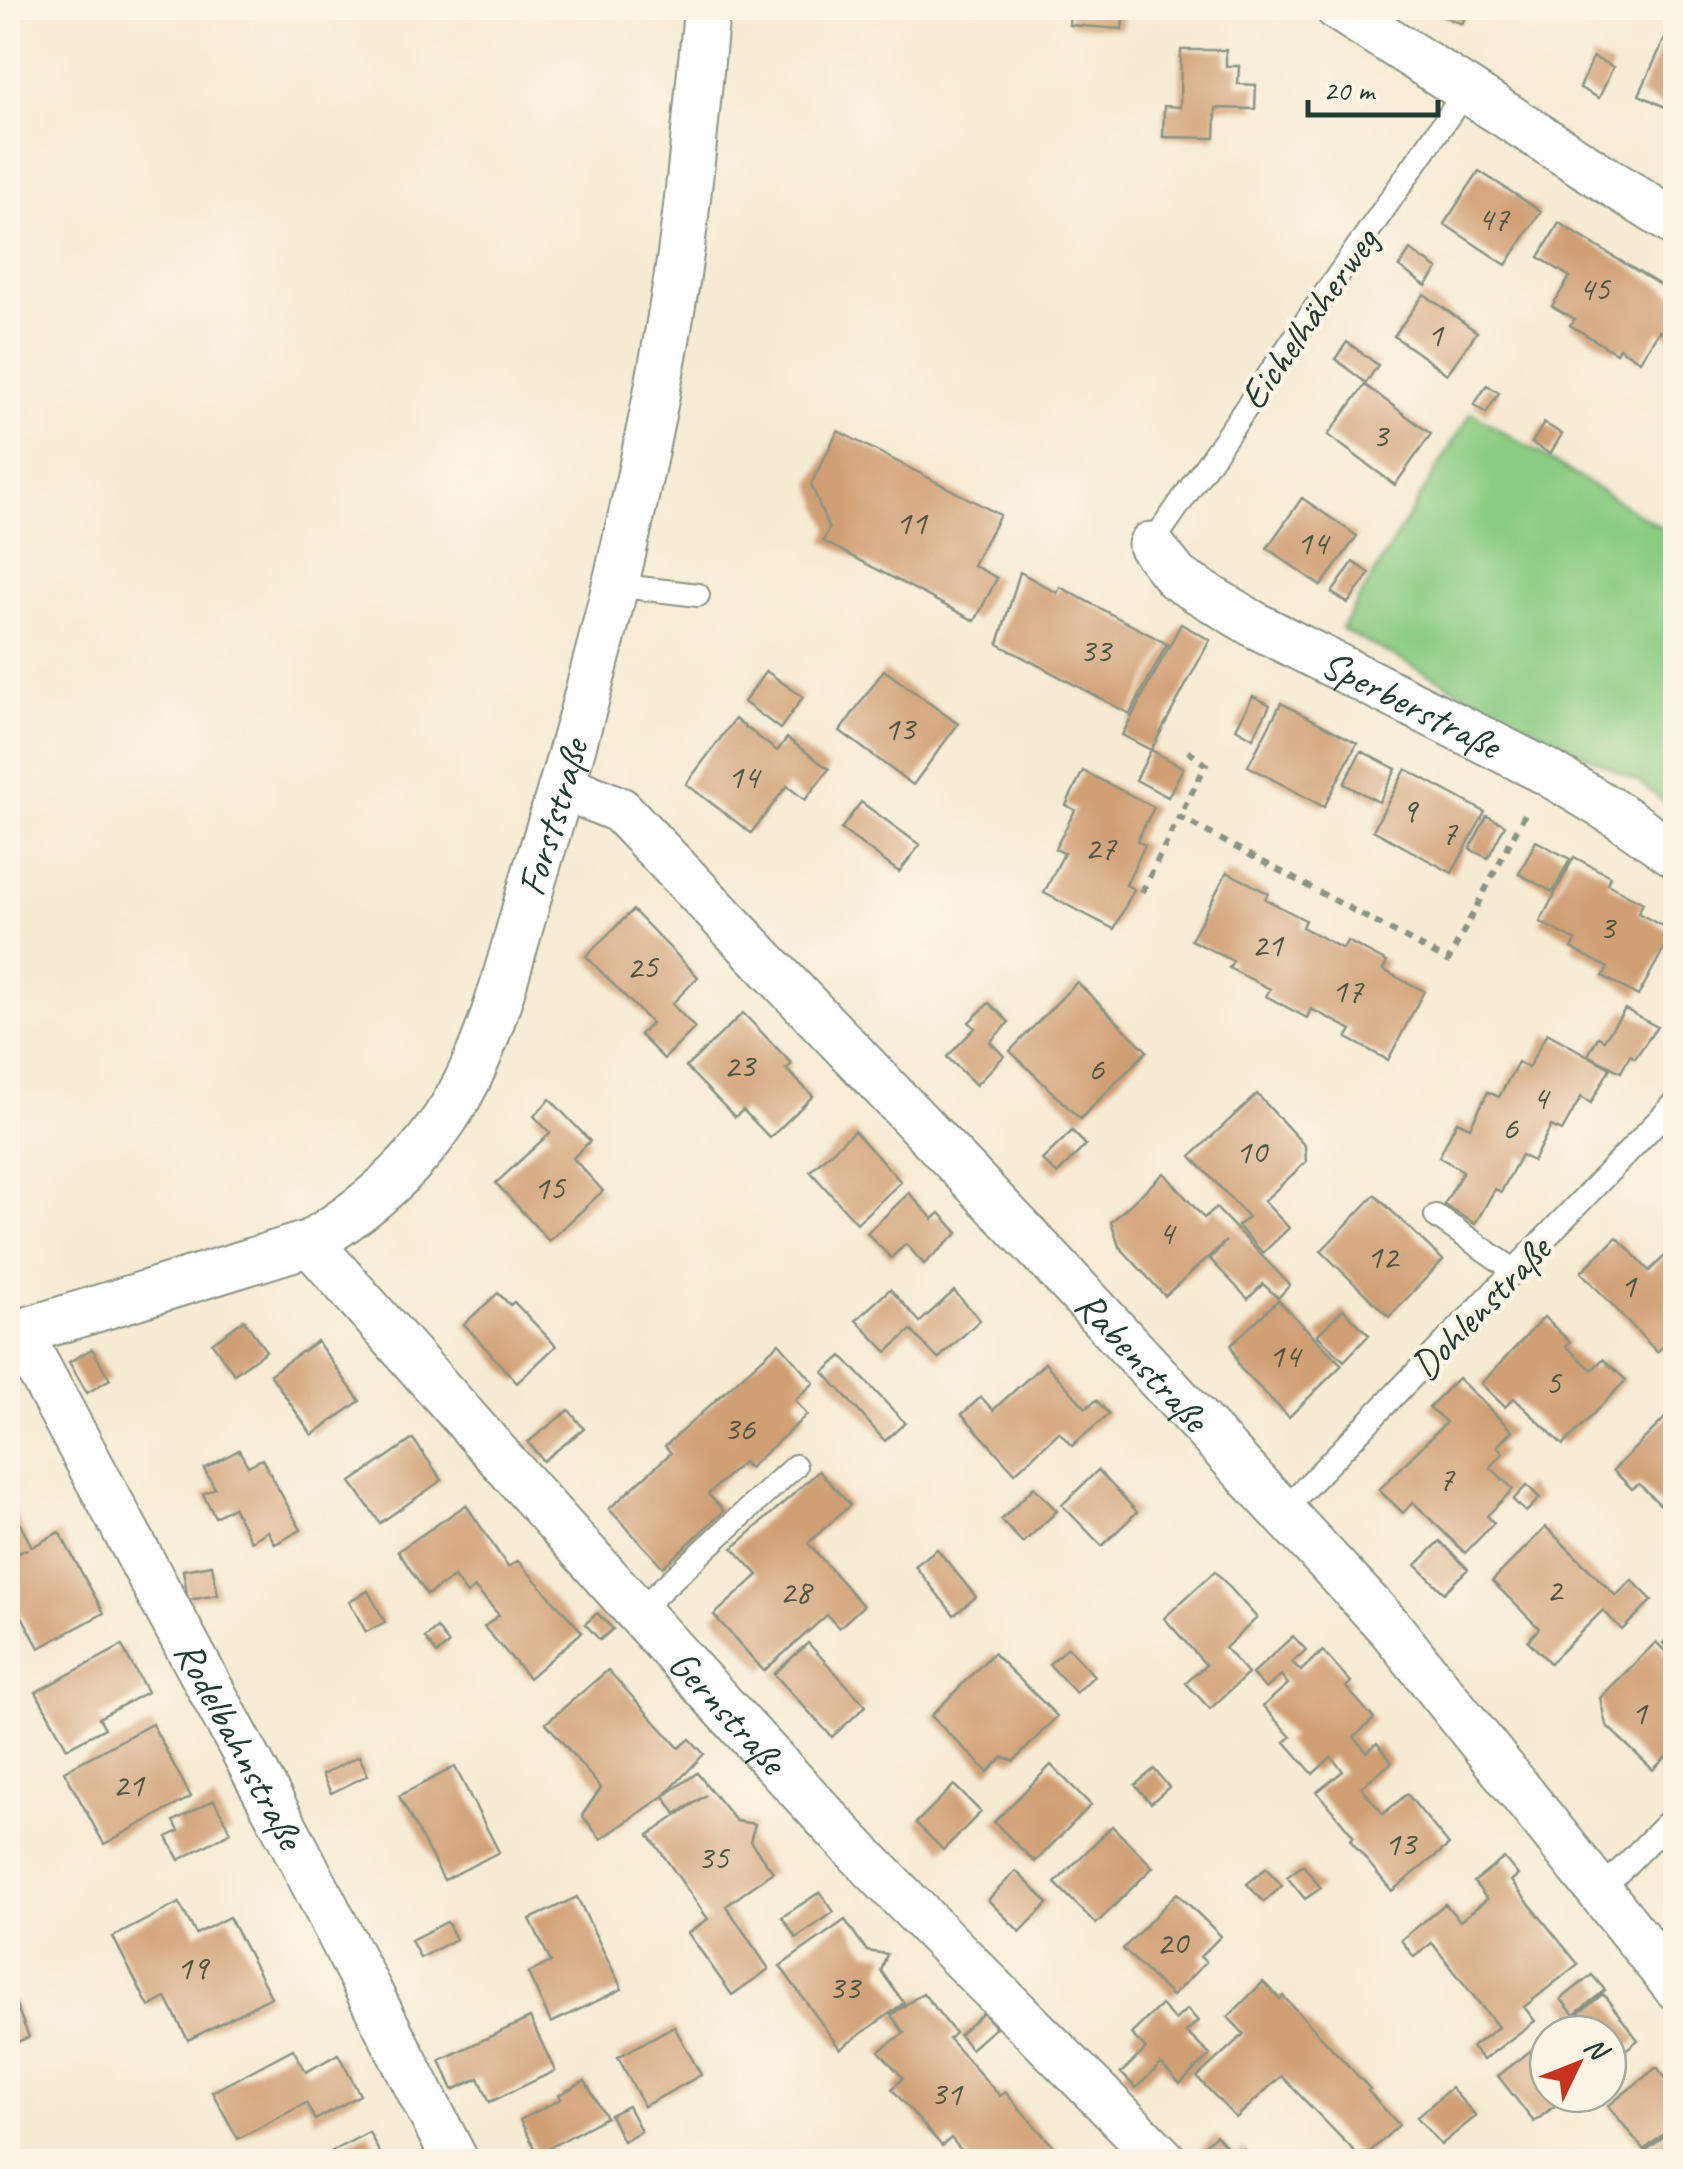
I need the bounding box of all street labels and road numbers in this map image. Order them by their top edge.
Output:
street label: Eichelhäherweg [1228,216,1391,419]
street label: Sperberstraße [1313,639,1511,772]
street label: Forststraße [506,731,601,901]
street label: Dohlenstraße [1400,1223,1563,1390]
street label: Rabenstraße [1065,1281,1221,1444]
street label: Rodelbahnstraße [163,1632,317,1860]
street label: Gernstraße [658,1640,799,1787]

